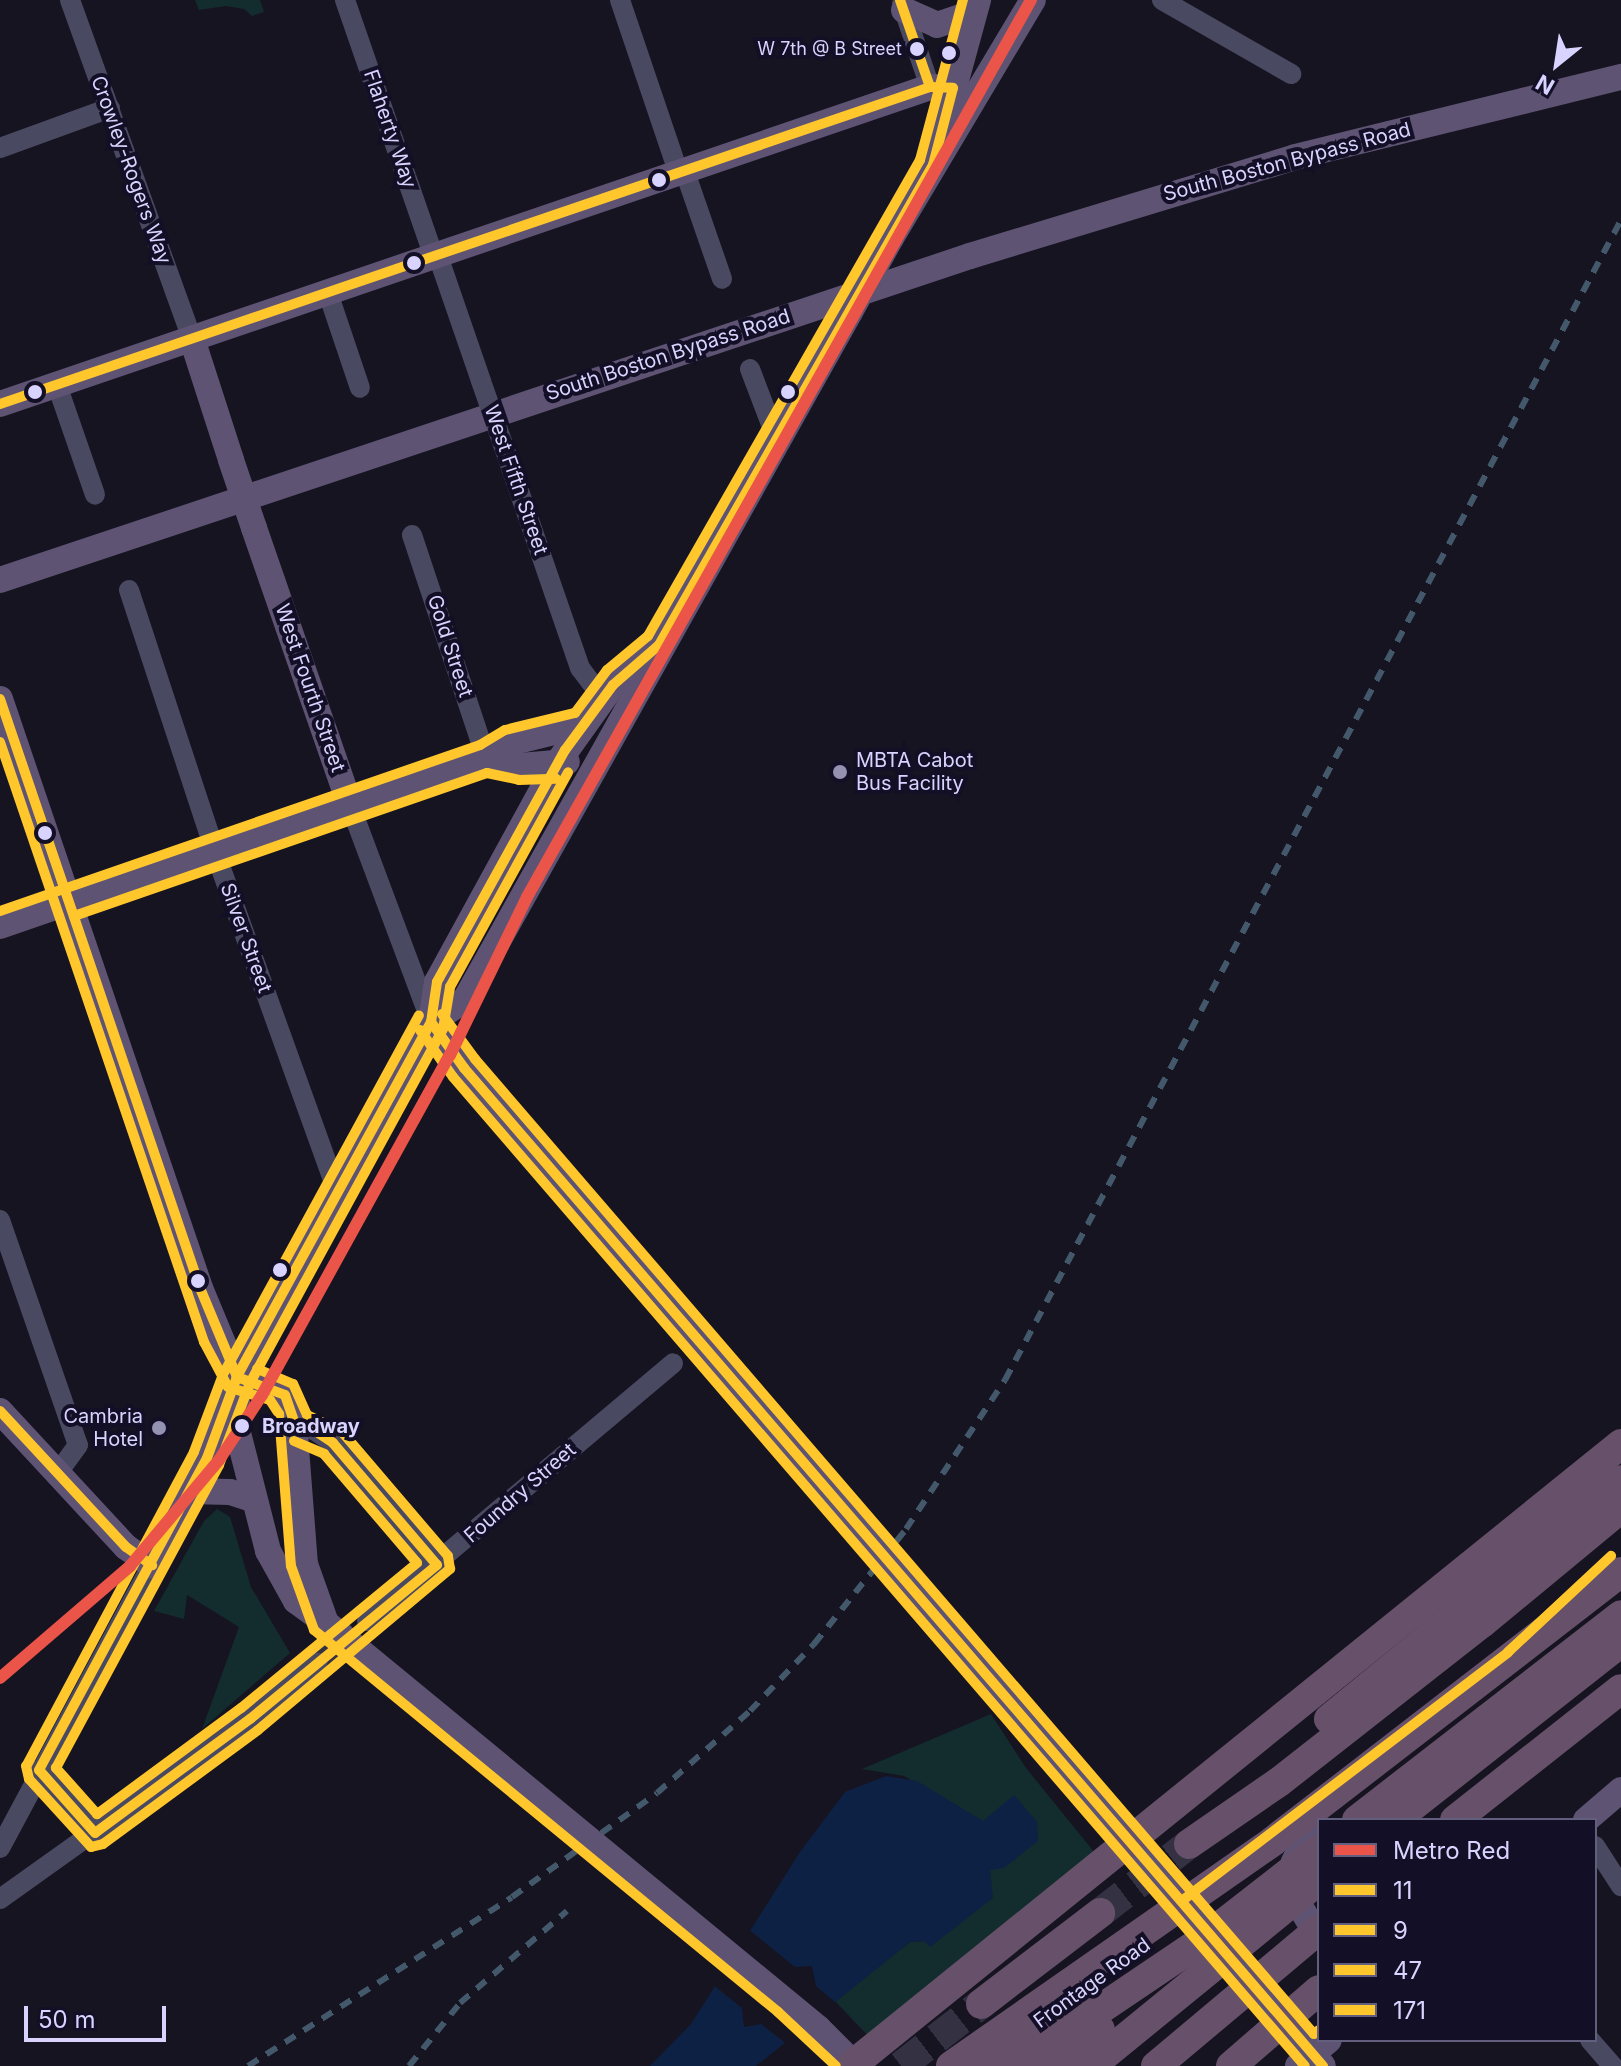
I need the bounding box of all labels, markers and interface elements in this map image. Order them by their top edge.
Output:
north arrow [1517,24,1597,104]
place label: W 7th @ B Street [757,38,902,60]
marker: W 7th @ B Street [909,41,925,57]
unlabelled marker [941,45,957,61]
street label: Flaherty Way [358,67,422,191]
text: N [1531,69,1559,100]
street label: Crowley-Rogers Way [86,73,176,267]
street label: South Boston Bypass Road [1161,117,1413,207]
unlabelled marker [651,172,667,188]
unlabelled marker [406,255,422,271]
street label: South Boston Bypass Road [543,304,793,406]
unlabelled marker [27,384,43,400]
unlabelled marker [780,384,796,400]
street label: West Fifth Street [479,402,553,558]
street label: Gold Street [422,592,478,700]
street label: West Fourth Street [270,601,350,775]
place label: MBTA Cabot Bus Facility [856,748,973,795]
marker: MBTA Cabot Bus Facility [831,763,849,781]
unlabelled marker [37,825,53,841]
street label: Silver Street [215,880,277,996]
unlabelled marker [272,1262,288,1278]
unlabelled marker [190,1273,206,1289]
place label: Cambria Hotel [63,1404,143,1451]
marker: Broadway [229,1413,255,1439]
place label: Broadway [262,1414,360,1438]
marker: Cambria Hotel [150,1419,168,1437]
street label: Foundry Street [459,1438,581,1548]
legend [1317,1818,1597,2042]
text: Metro Red [1393,1836,1510,1865]
text: 11 [1393,1876,1413,1905]
text: 9 [1393,1916,1408,1945]
street label: Frontage Road [1029,1933,1155,2033]
text: 47 [1393,1956,1422,1985]
scale bar [28,1990,170,2040]
text: 171 [1393,1996,1426,2025]
text: 50 m [38,2005,96,2034]

